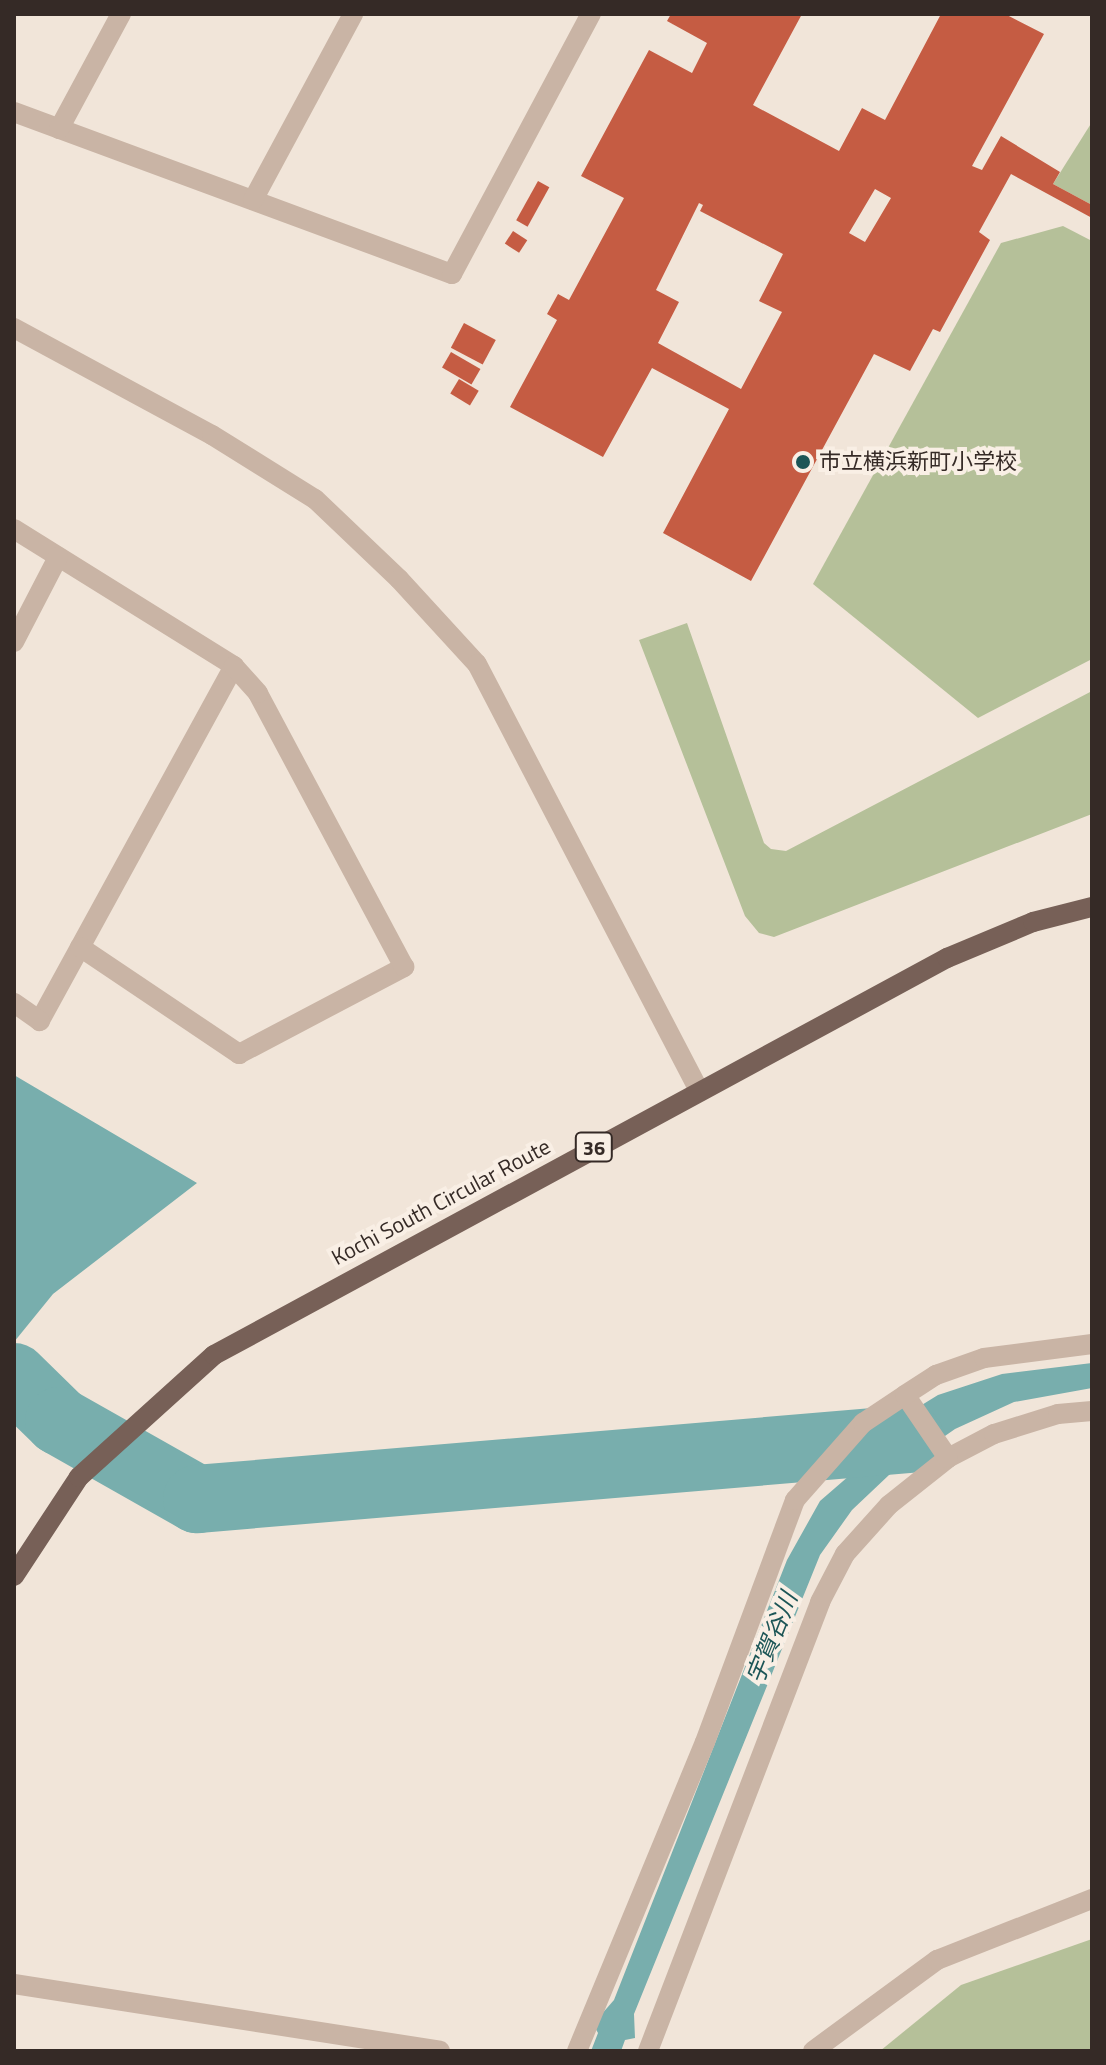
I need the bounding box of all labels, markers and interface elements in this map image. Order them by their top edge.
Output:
place label: 市立横浜新町小学校 [819,449,1017,475]
marker: 市立横浜新町小学校 [794,453,812,471]
road number: 36 [574,1131,614,1163]
street label: Kochi South Circular Route [327,1133,555,1271]
water label: 宇賀谷川 [741,1588,803,1688]

